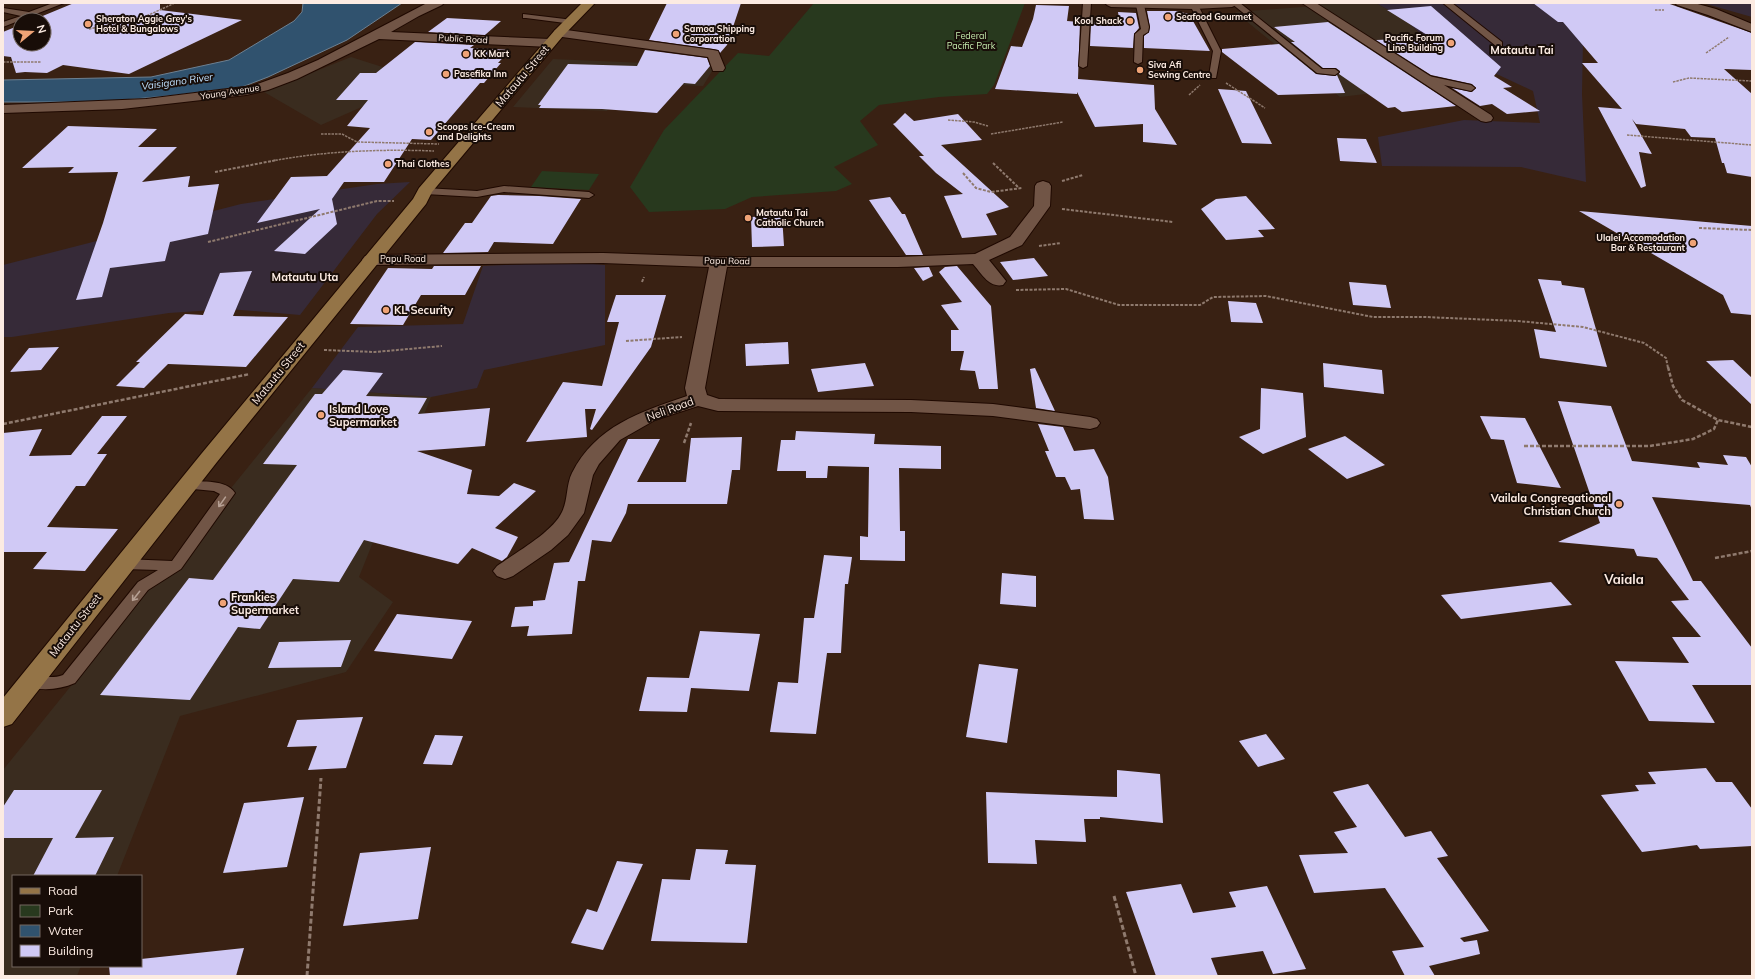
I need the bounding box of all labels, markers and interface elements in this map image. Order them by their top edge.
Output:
place label: Seafood Gourmet [1176,11,1252,22]
north arrow [12,12,52,52]
marker: Seafood Gourmet [1163,12,1173,22]
place label: Sheraton Aggie Grey's Hotel & Bungalows [96,13,193,34]
place label: Kool Shack [1074,15,1123,26]
marker: Kool Shack [1125,16,1135,26]
marker: Sheraton Aggie Grey's Hotel & Bungalows [83,19,93,29]
text: N [34,23,49,35]
place label: Samoa Shipping Corporation [684,23,755,44]
marker: Samoa Shipping Corporation [671,29,681,39]
park label: Federal Pacific Park [947,30,996,51]
street label: Public Road [438,32,488,45]
place label: Pacific Forum Line Building [1385,32,1443,53]
marker: Pacific Forum Line Building [1446,38,1456,48]
street label: Matautu Street [492,42,552,110]
district label: Matautu Tai [1490,43,1554,57]
place label: KK Mart [474,48,510,59]
marker: KK Mart [461,49,471,59]
place label: Siva Afi Sewing Centre [1148,59,1211,80]
marker: Siva Afi Sewing Centre [1135,65,1145,75]
place label: Pasefika Inn [454,68,507,79]
marker: Pasefika Inn [441,69,451,79]
water label: Vaisigano River [141,70,214,93]
street label: Young Avenue [199,81,260,102]
place label: Scoops Ice-Cream and Delights [437,121,515,142]
marker: Scoops Ice-Cream and Delights [424,127,434,137]
place label: Thai Clothes [396,158,450,169]
marker: Thai Clothes [383,159,393,169]
place label: Matautu Tai Catholic Church [756,207,824,228]
marker: Matautu Tai Catholic Church [743,213,753,223]
place label: Ulalei Accomodation Bar & Restaurant [1596,232,1686,253]
marker: Ulalei Accomodation Bar & Restaurant [1688,238,1698,248]
street label: Papu Road [380,253,426,264]
street label: Papu Road [704,255,750,266]
district label: Matautu Uta [272,270,339,284]
place label: KL Security [394,303,453,317]
marker: KL Security [381,305,391,315]
street label: Matautu Street [249,339,308,407]
street label: Neli Road [644,394,696,424]
place label: Island Love Supermarket [329,402,397,429]
marker: Island Love Supermarket [316,410,326,420]
place label: Vailala Congregational Christian Church [1490,491,1611,518]
one-way arrow [218,496,226,507]
marker: Vailala Congregational Christian Church [1614,499,1624,509]
district label: Vaiala [1603,571,1644,587]
place label: Frankies Supermarket [231,590,299,617]
street label: Matautu Street [46,591,104,659]
one-way arrow [131,591,140,602]
marker: Frankies Supermarket [218,598,228,608]
legend [12,875,142,967]
text: Road [48,883,77,898]
text: Park [48,903,74,918]
text: Water [48,923,84,938]
text: Building [48,943,93,958]

